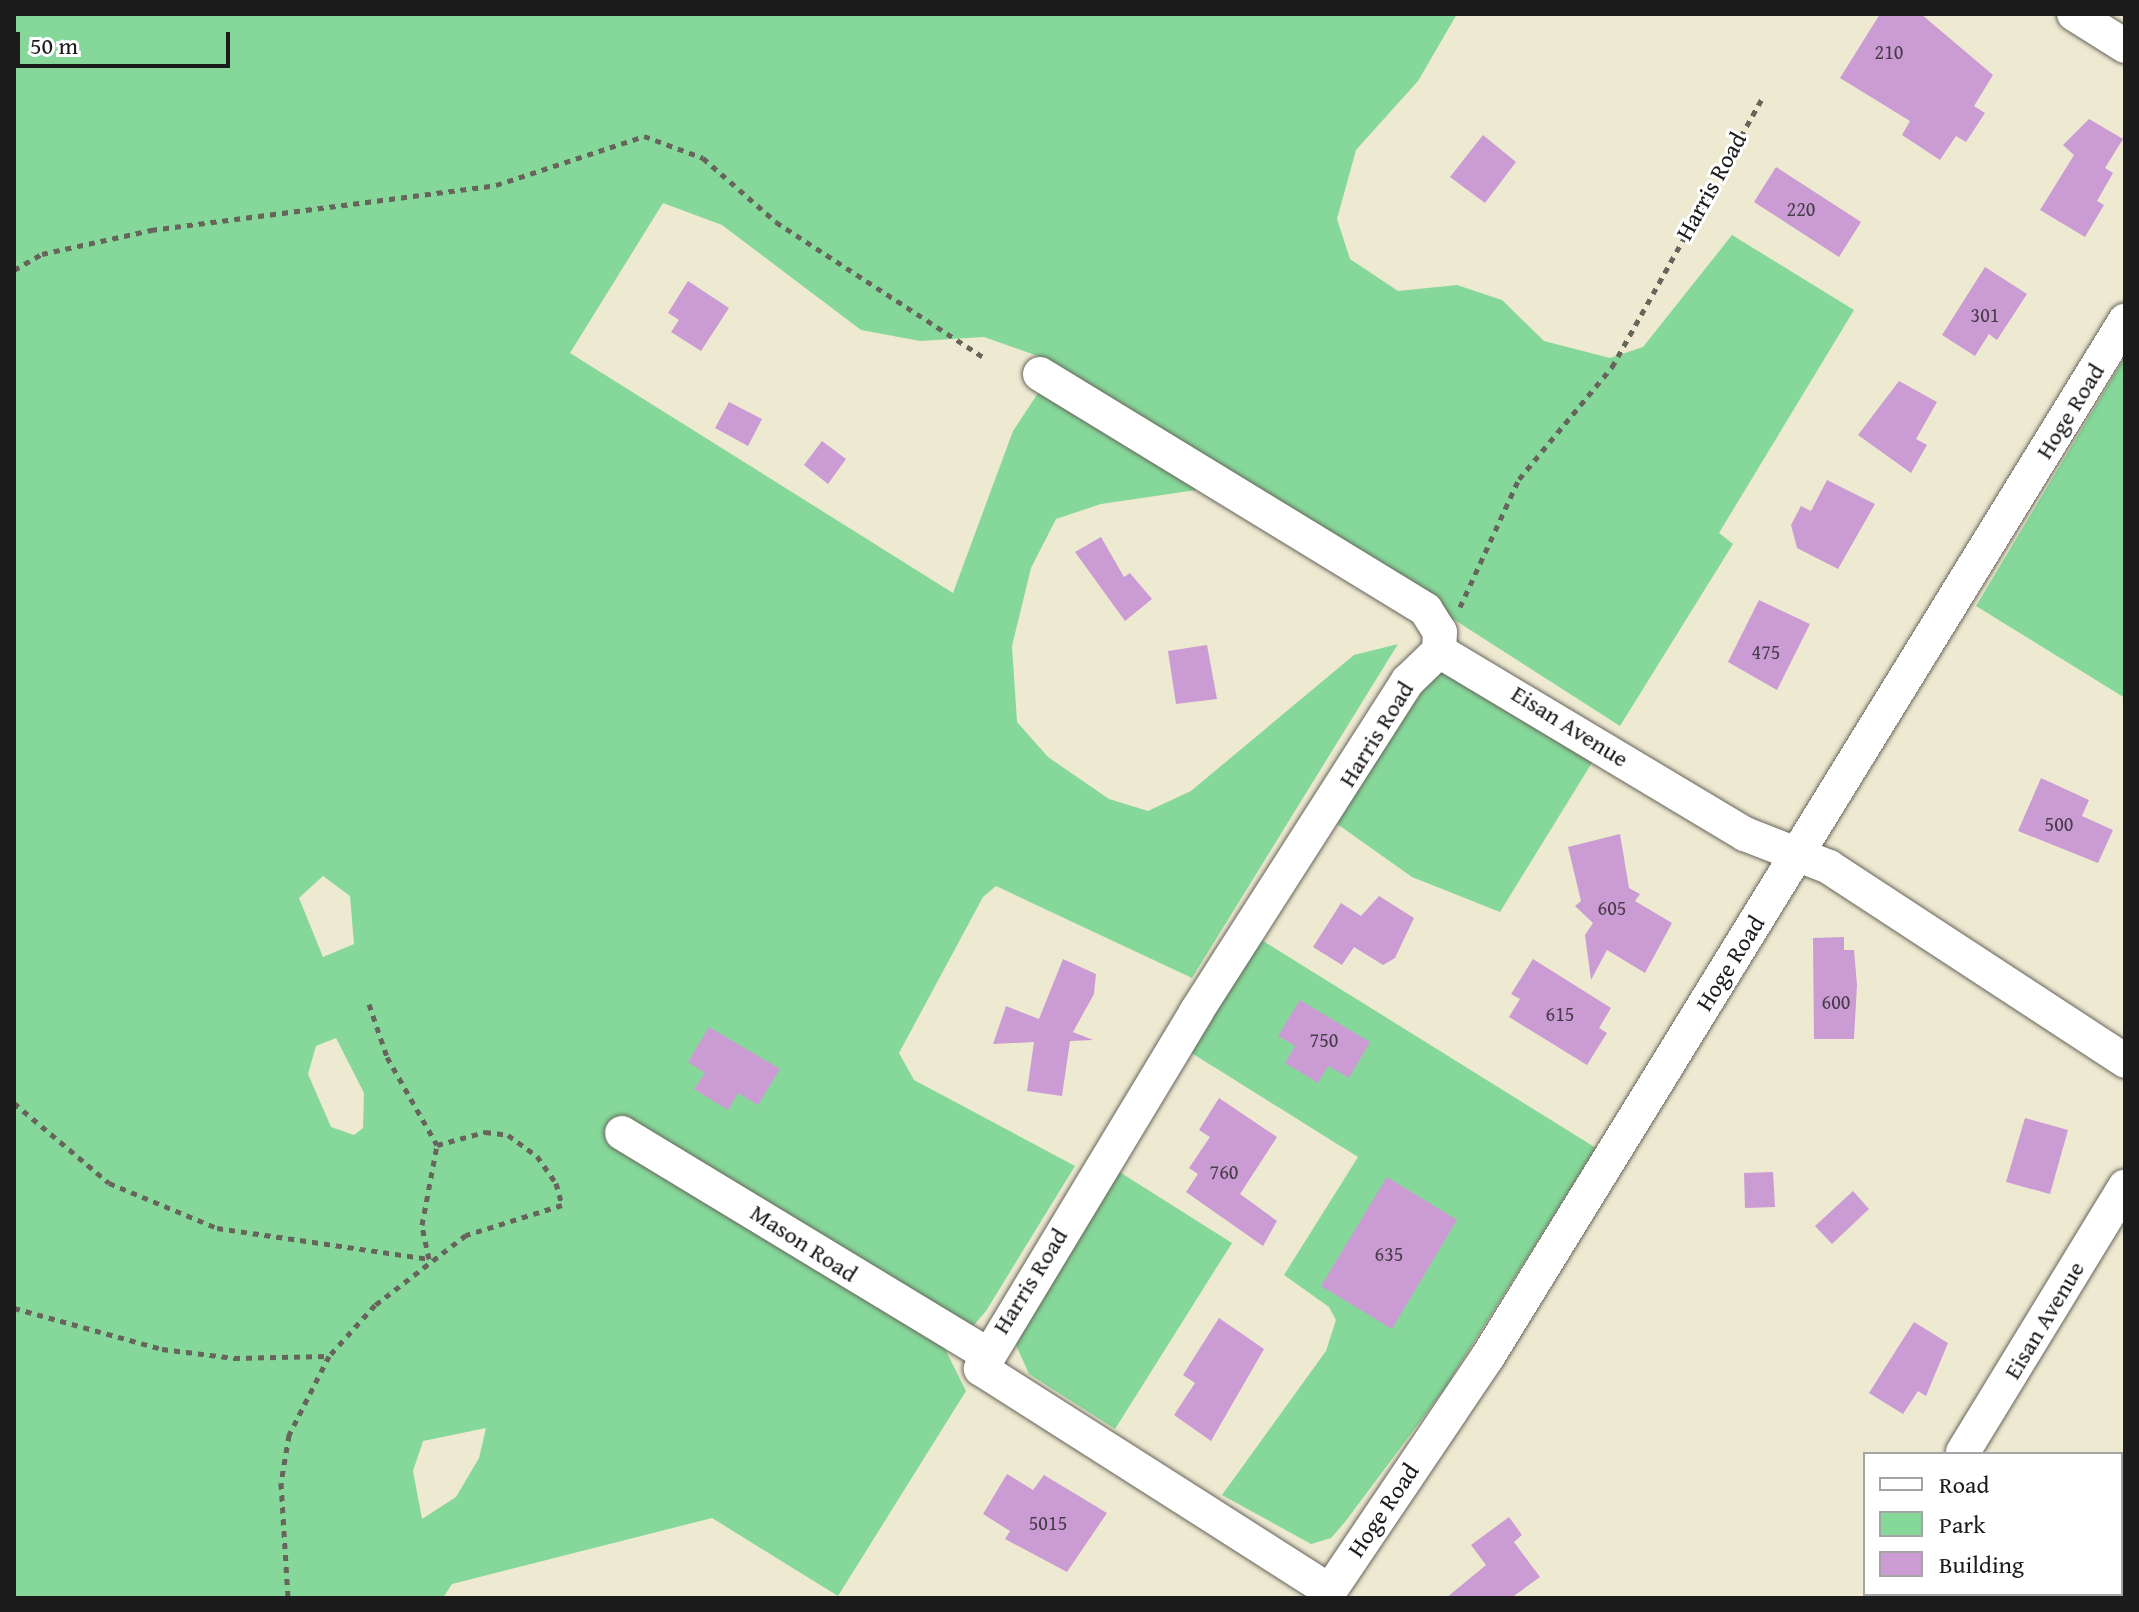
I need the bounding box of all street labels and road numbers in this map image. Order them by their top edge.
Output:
street label: Harris Road [1670,127,1752,245]
street label: Hoge Road [2029,358,2111,464]
street label: Harris Road [1332,676,1420,792]
street label: Eisan Avenue [1506,679,1634,773]
street label: Hoge Road [1689,910,1771,1016]
street label: Mason Road [745,1198,863,1288]
street label: Harris Road [986,1223,1074,1339]
street label: Eisan Avenue [1998,1256,2090,1384]
street label: Hoge Road [1341,1458,1425,1562]

